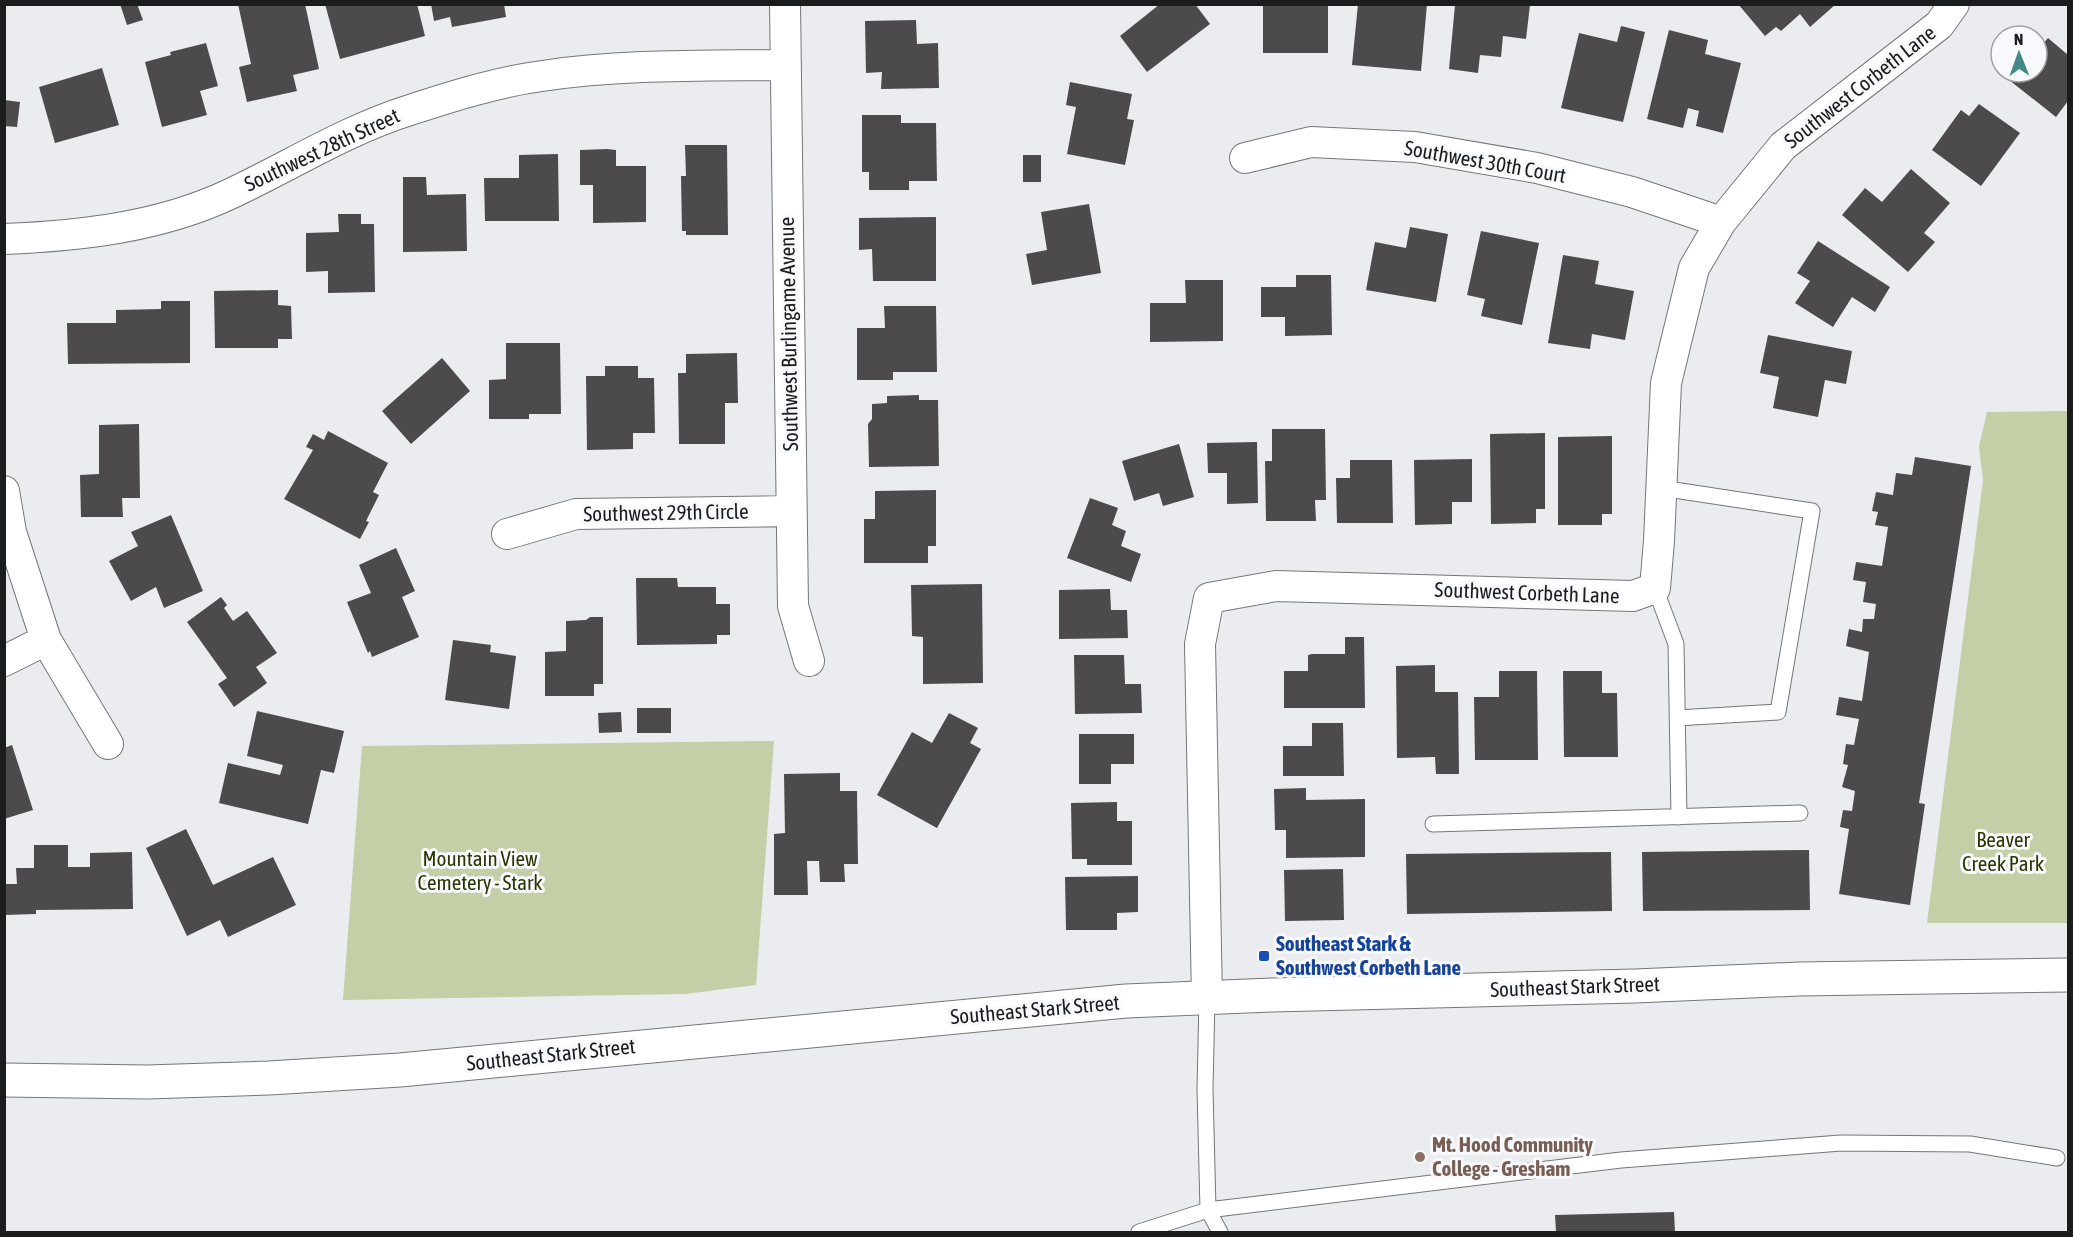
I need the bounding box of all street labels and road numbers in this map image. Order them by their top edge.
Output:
street label: Southwest Corbeth Lane [1779,20,1940,153]
street label: Southwest 28th Street [240,103,403,196]
street label: Southwest 30th Court [1403,135,1568,187]
street label: Southwest Burlingame Avenue [774,217,802,451]
street label: Southwest 29th Circle [583,499,749,525]
street label: Southwest Corbeth Lane [1434,577,1620,607]
street label: Southeast Stark Street [1490,971,1660,1001]
street label: Southeast Stark Street [949,990,1121,1028]
street label: Southeast Stark Street [465,1033,637,1075]

